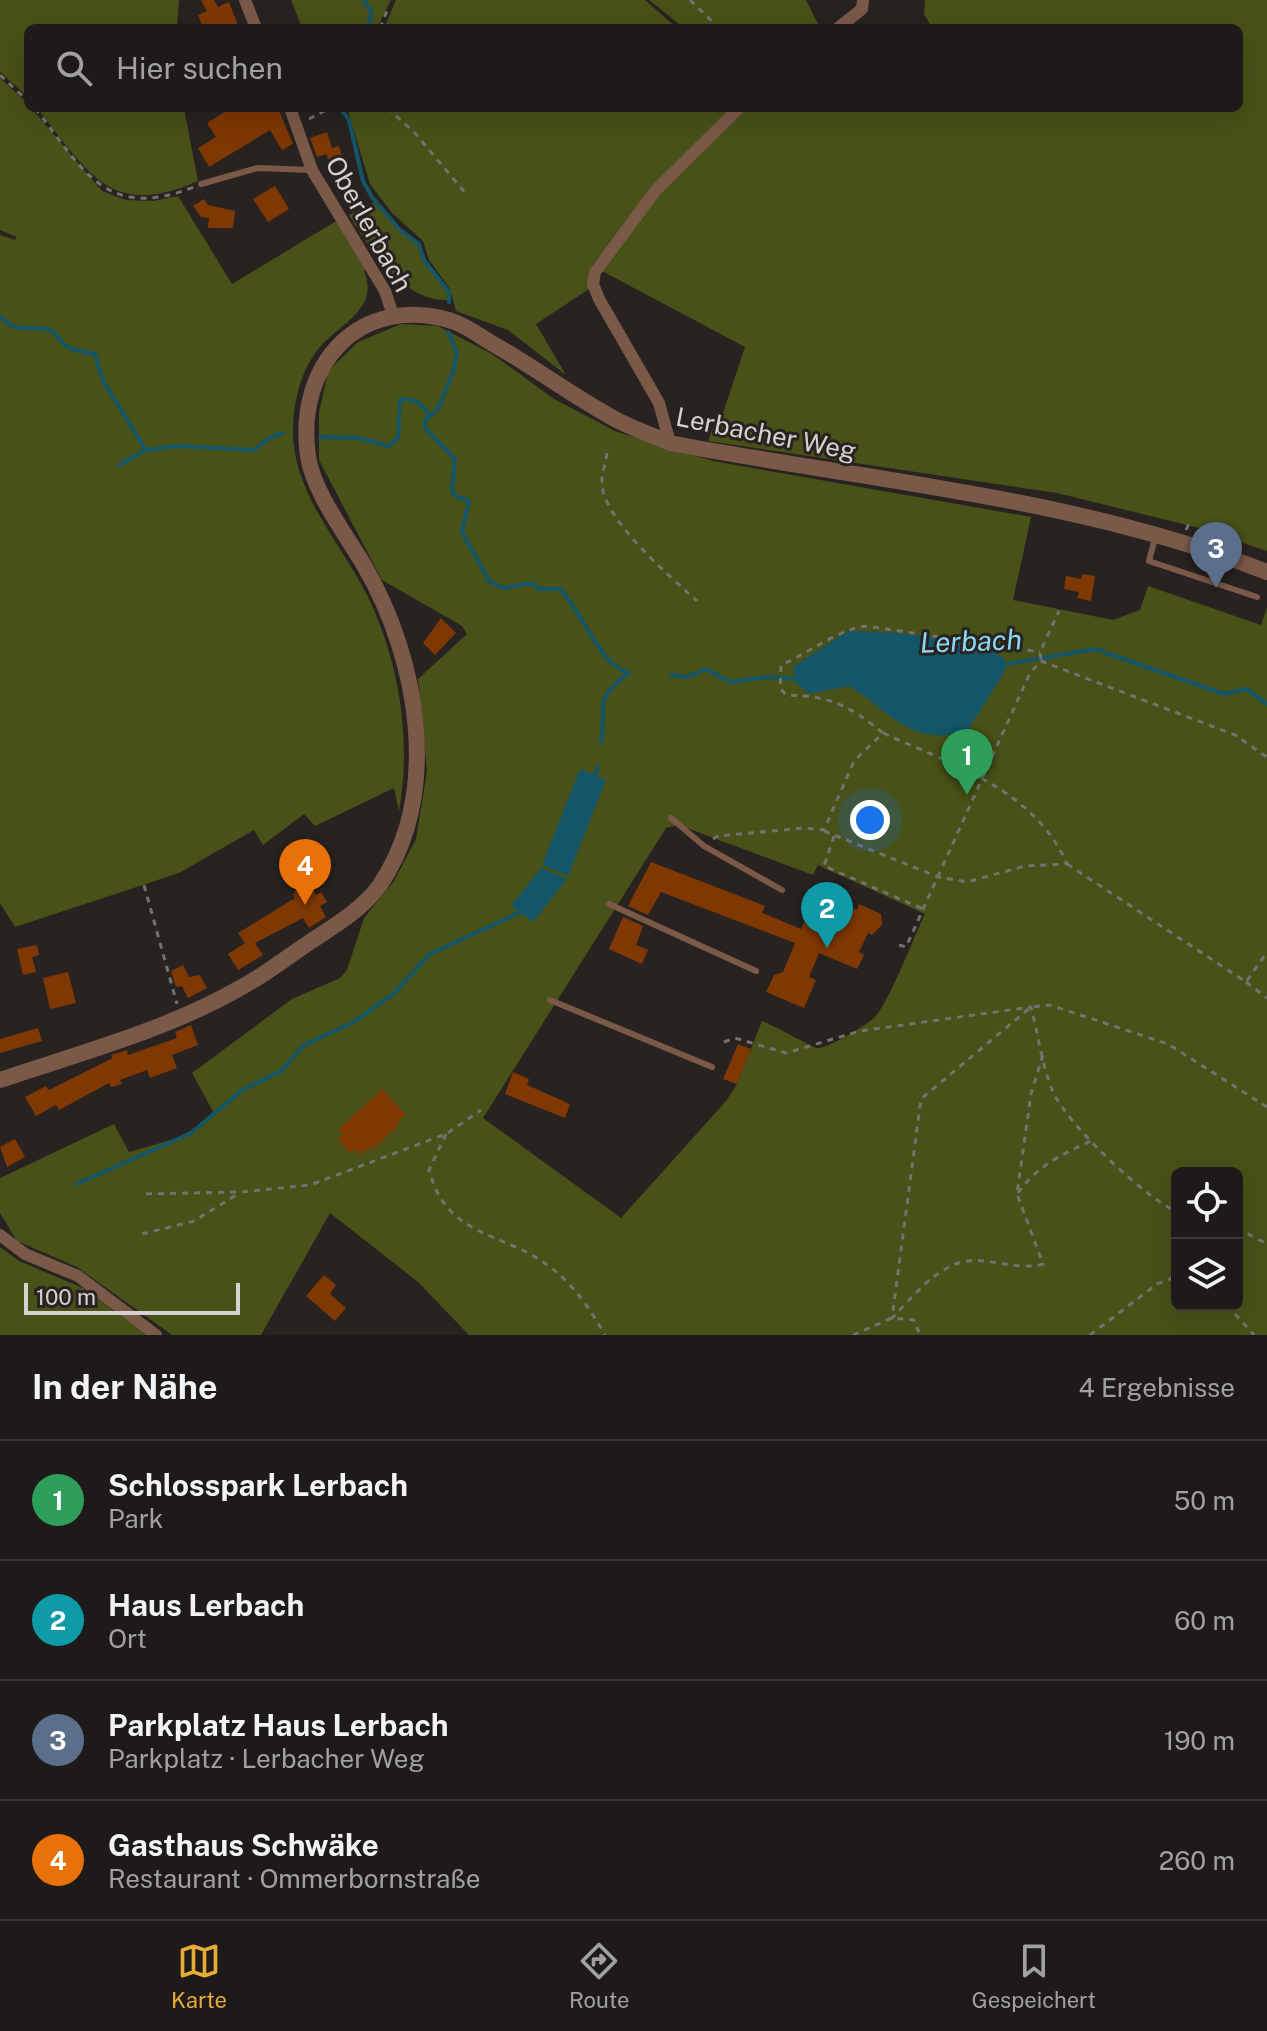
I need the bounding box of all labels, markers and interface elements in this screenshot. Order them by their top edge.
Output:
search box [24,24,1243,112]
icon: search [52,46,96,90]
text: Hier suchen [116,50,283,86]
street label: Oberlerbach [319,151,419,297]
street label: Lerbacher Weg [673,401,859,466]
pin: 3 [1190,522,1242,588]
water label: Lerbach [919,622,1023,659]
pin: 1 [941,729,993,795]
your location [850,800,890,840]
pin: 4 [279,839,331,905]
pin: 2 [801,882,853,948]
map controls [1171,1167,1243,1311]
button: locate [1171,1167,1243,1239]
button: layers [1171,1239,1243,1311]
scale bar [24,1279,240,1315]
text: 100 m [36,1284,96,1310]
text: In der Nähe [32,1367,218,1407]
text: 4 Ergebnisse [1078,1372,1235,1403]
text: Schlosspark Lerbach [108,1467,408,1503]
text: 1 [52,1485,64,1516]
text: 50 m [1174,1485,1235,1516]
text: Park [108,1503,163,1534]
text: Haus Lerbach [108,1587,304,1623]
text: 2 [50,1605,66,1636]
text: 60 m [1174,1605,1235,1636]
text: Ort [108,1623,147,1654]
text: Parkplatz Haus Lerbach [108,1707,449,1743]
text: 3 [49,1725,67,1756]
text: 190 m [1164,1725,1235,1756]
text: Parkplatz · Lerbacher Weg [108,1743,425,1774]
text: Gasthaus Schwäke [108,1827,379,1863]
text: 4 [49,1845,67,1876]
text: 260 m [1159,1845,1235,1876]
text: Restaurant · Ommerbornstraße [108,1863,481,1894]
tab: Karte [171,1939,227,2013]
tab: Route [569,1939,629,2013]
tab: Gespeichert [972,1939,1096,2013]

